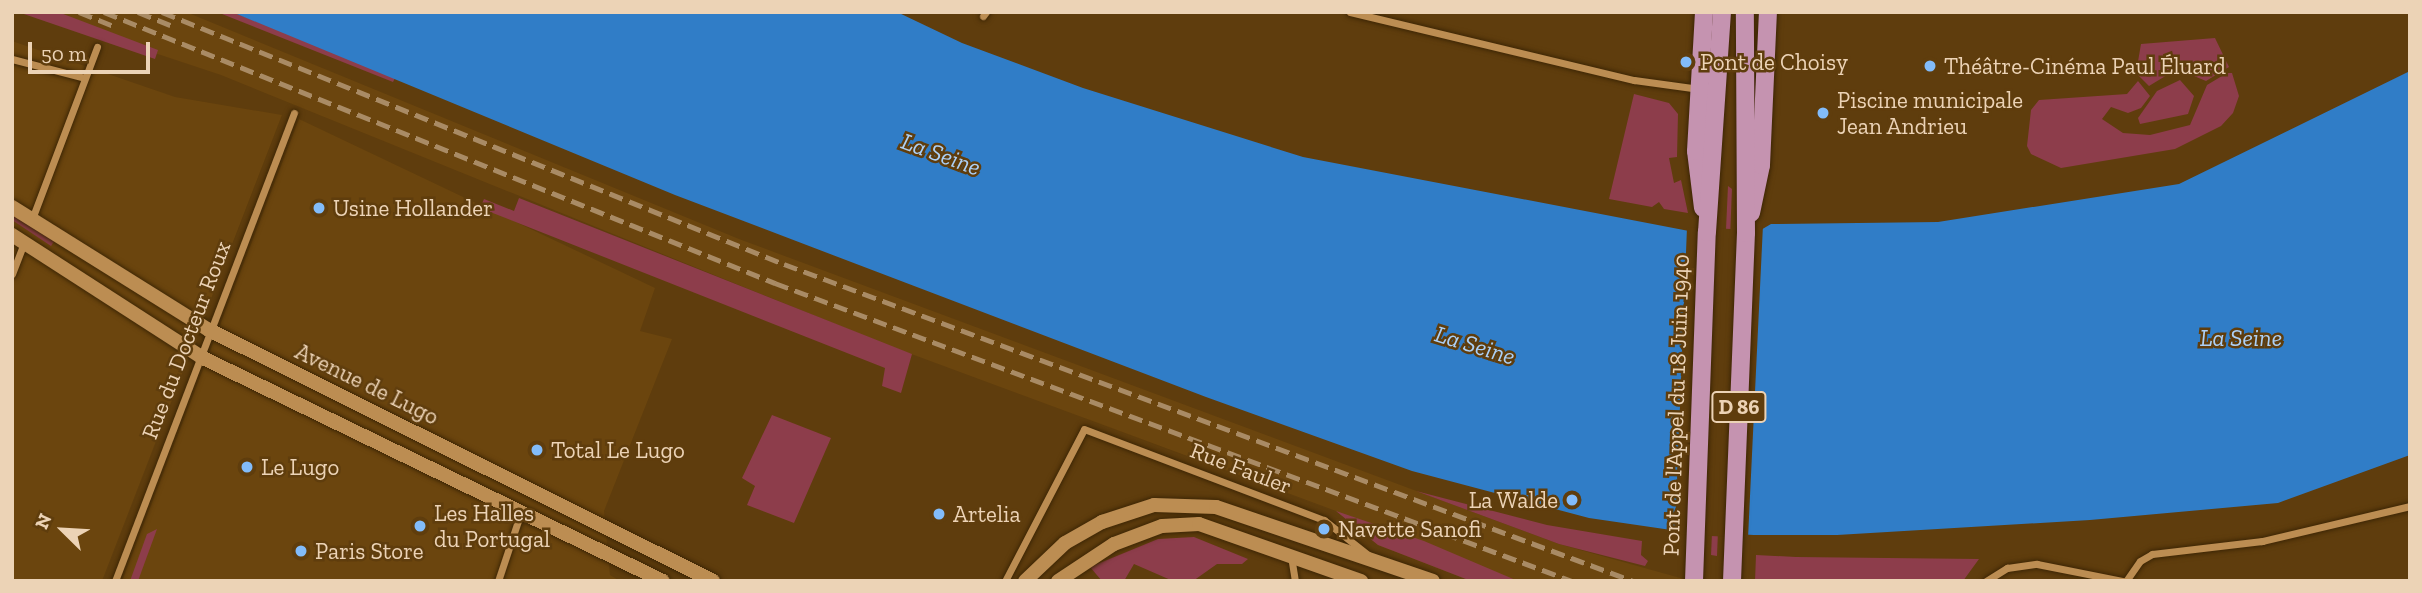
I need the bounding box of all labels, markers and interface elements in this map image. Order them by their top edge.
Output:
scale bar [32,28,154,72]
text: 50 m [41,41,87,66]
place label: Pont de Choisy [1700,48,1848,76]
place label: Théâtre-Cinéma Paul Éluard [1944,52,2226,80]
marker: Pont de Choisy [1678,54,1694,70]
marker: Théâtre-Cinéma Paul Éluard [1922,58,1938,74]
place label: Piscine municipale Jean Andrieu [1837,86,2023,140]
marker: Piscine municipale Jean Andrieu [1815,105,1831,121]
water label: La Seine [897,126,985,182]
place label: Usine Hollander [333,194,493,222]
marker: Usine Hollander [311,200,327,216]
street label: Rue du Docteur Roux [135,237,237,443]
street label: Pont de l'Appel du 18 Juin 1940 [1657,253,1695,557]
water label: La Seine [1431,319,1519,371]
water label: La Seine [2200,324,2282,352]
street label: Avenue de Lugo [291,337,443,431]
road number: D 86 [1711,390,1767,424]
place label: Total Le Lugo [551,436,685,464]
street label: Rue Fauler [1186,436,1296,500]
marker: Total Le Lugo [529,442,545,458]
place label: Le Lugo [261,453,339,481]
marker: Le Lugo [239,459,255,475]
place label: La Walde [1468,486,1558,514]
marker: La Walde [1564,492,1580,508]
north arrow [28,495,98,565]
place label: Les Halles du Portugal [434,499,550,553]
place label: Artelia [953,500,1021,528]
marker: Artelia [931,506,947,522]
text: N [30,510,57,533]
place label: Navette Sanofi [1338,515,1482,543]
marker: Les Halles du Portugal [412,518,428,534]
marker: Navette Sanofi [1316,521,1332,537]
place label: Paris Store [315,537,424,565]
marker: Paris Store [293,543,309,559]

